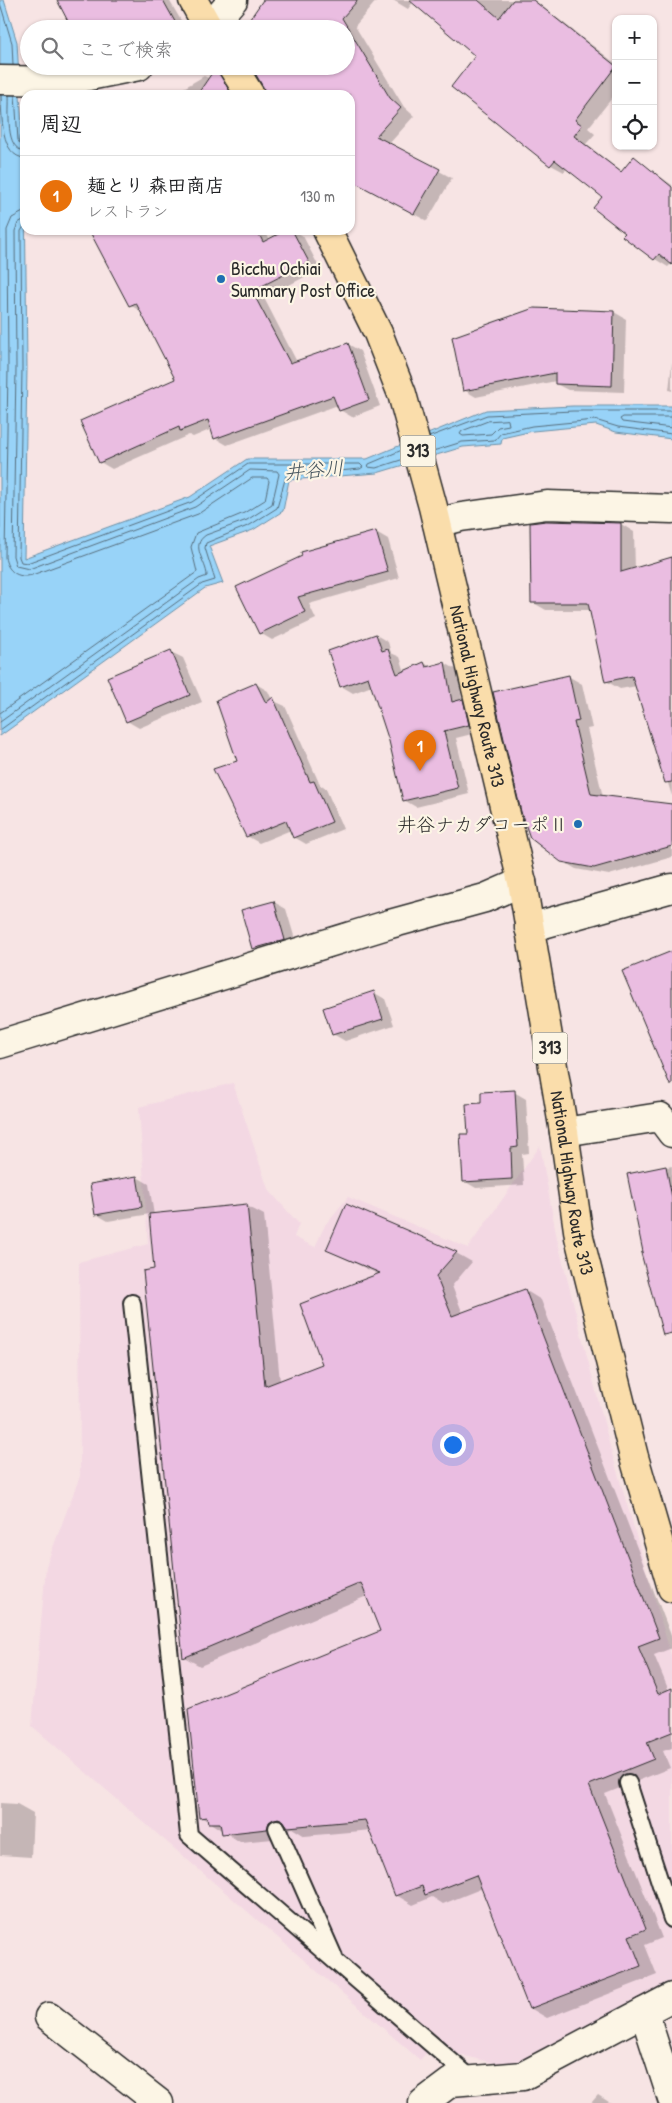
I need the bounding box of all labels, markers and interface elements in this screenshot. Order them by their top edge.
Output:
map controls [612,15,657,150]
button: + [612,15,657,60]
search box [20,20,355,75]
icon: search [38,34,66,62]
text: ここで検索 [78,36,173,62]
button: − [612,60,657,105]
button: locate [612,105,657,150]
text: 周辺 [40,109,82,138]
text: 麺とり 森田商店 [87,172,224,198]
text: 1 [53,185,59,207]
text: 130 m [300,185,335,207]
text: レストラン [87,200,168,222]
place label: Bicchu Ochiai Summary Post Office [231,255,376,303]
marker: Bicchu Ochiai Summary Post Office [215,273,227,285]
road number: 313 [400,436,436,466]
water label: 井谷川 [283,453,345,486]
street label: National Highway Route 313 [444,603,512,790]
pin: 1 [404,730,436,771]
place label: 井谷ナカダコーポⅡ [397,811,568,837]
marker: 井谷ナカダコーポⅡ [572,818,584,830]
road number: 313 [532,1032,568,1064]
street label: National Highway Route 313 [544,1089,601,1277]
your location [440,1432,466,1458]

